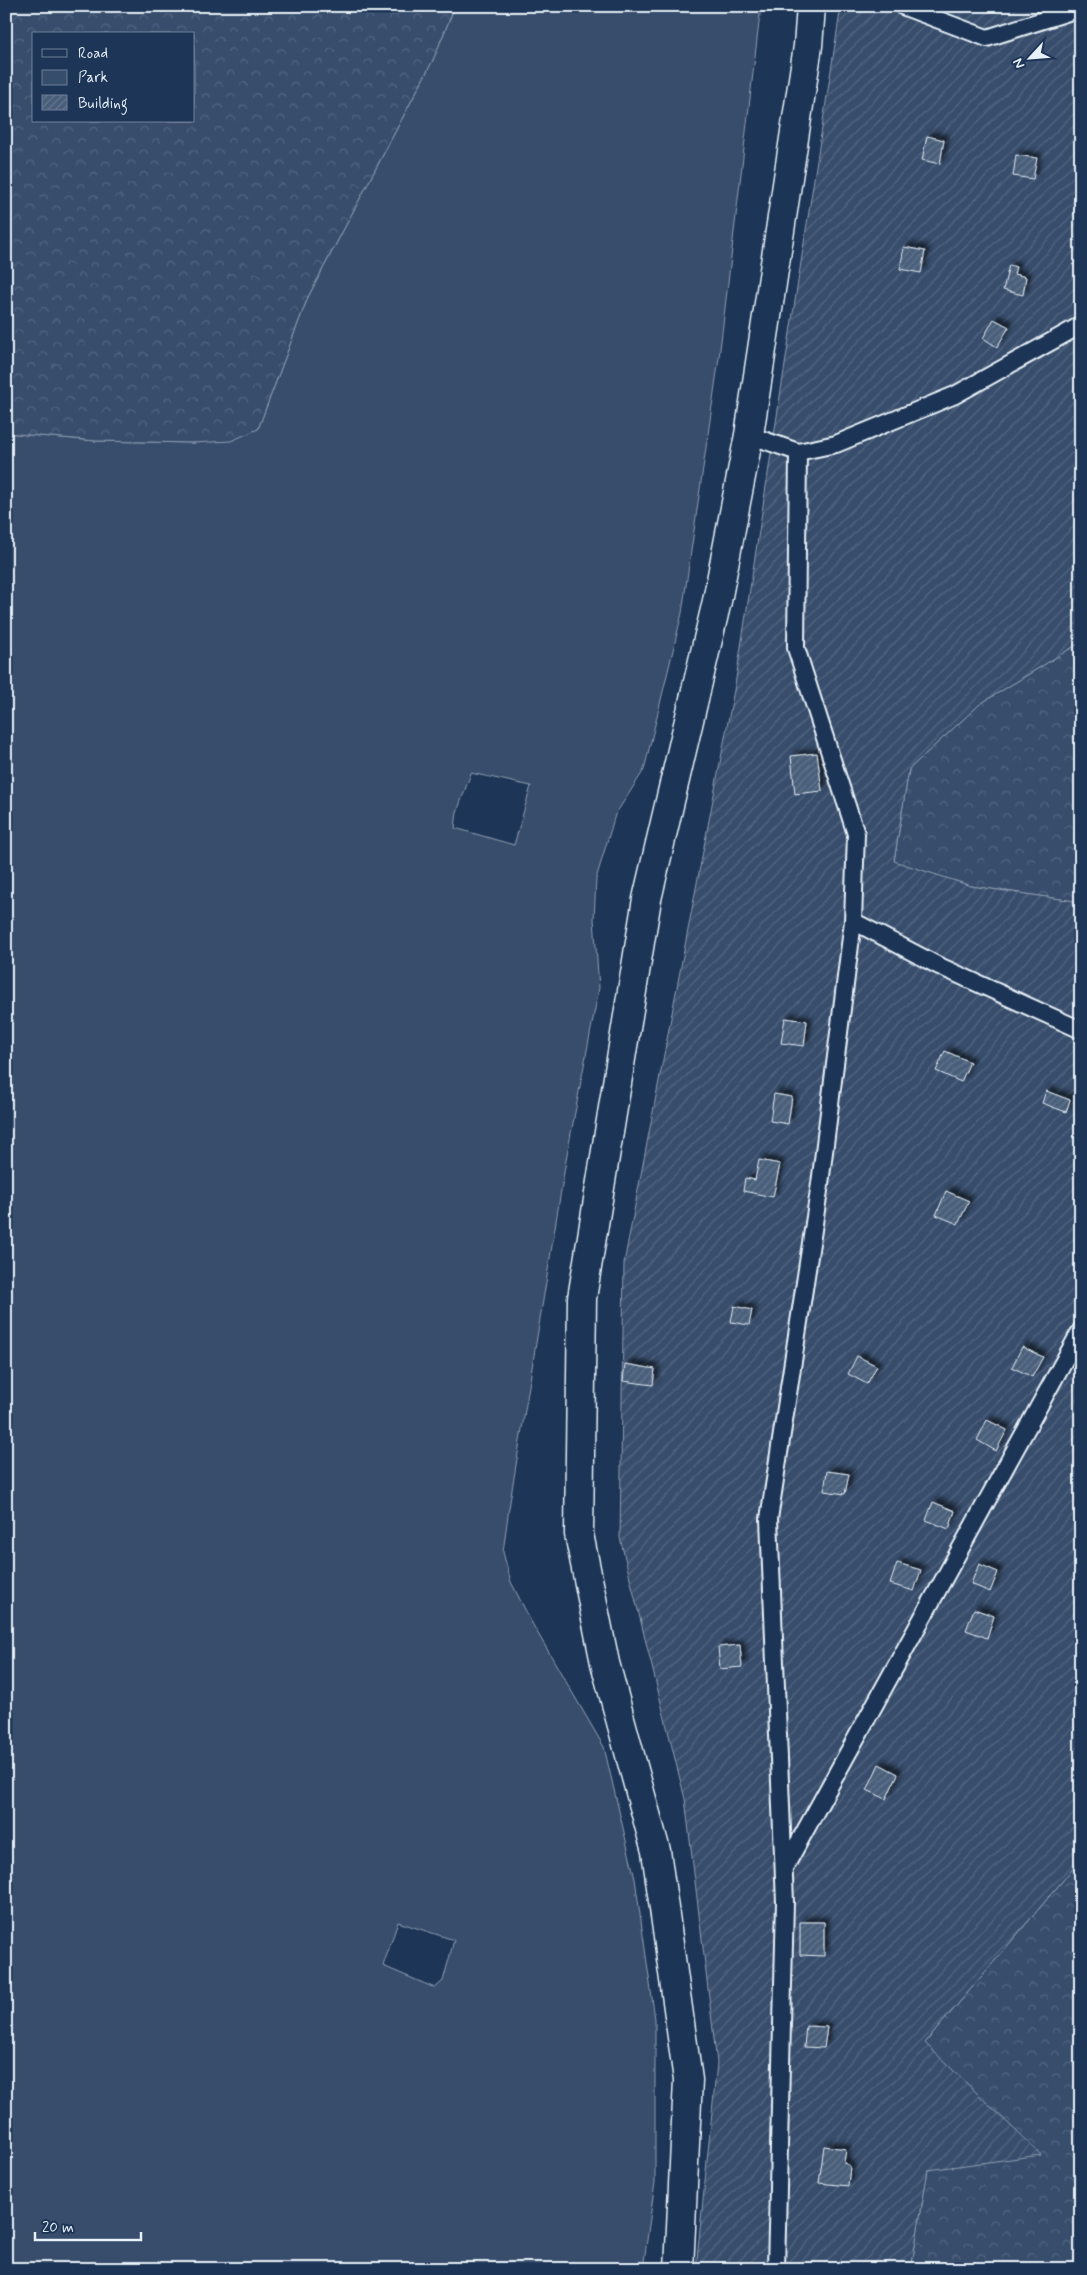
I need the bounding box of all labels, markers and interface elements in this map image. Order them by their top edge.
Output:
legend [32,32,195,122]
north arrow [1004,32,1054,82]
text: Road [78,44,108,64]
text: N [1009,55,1029,71]
text: Park [78,68,108,88]
text: Building [78,94,128,115]
scale bar [35,2210,141,2242]
text: 20 m [42,2218,74,2238]

